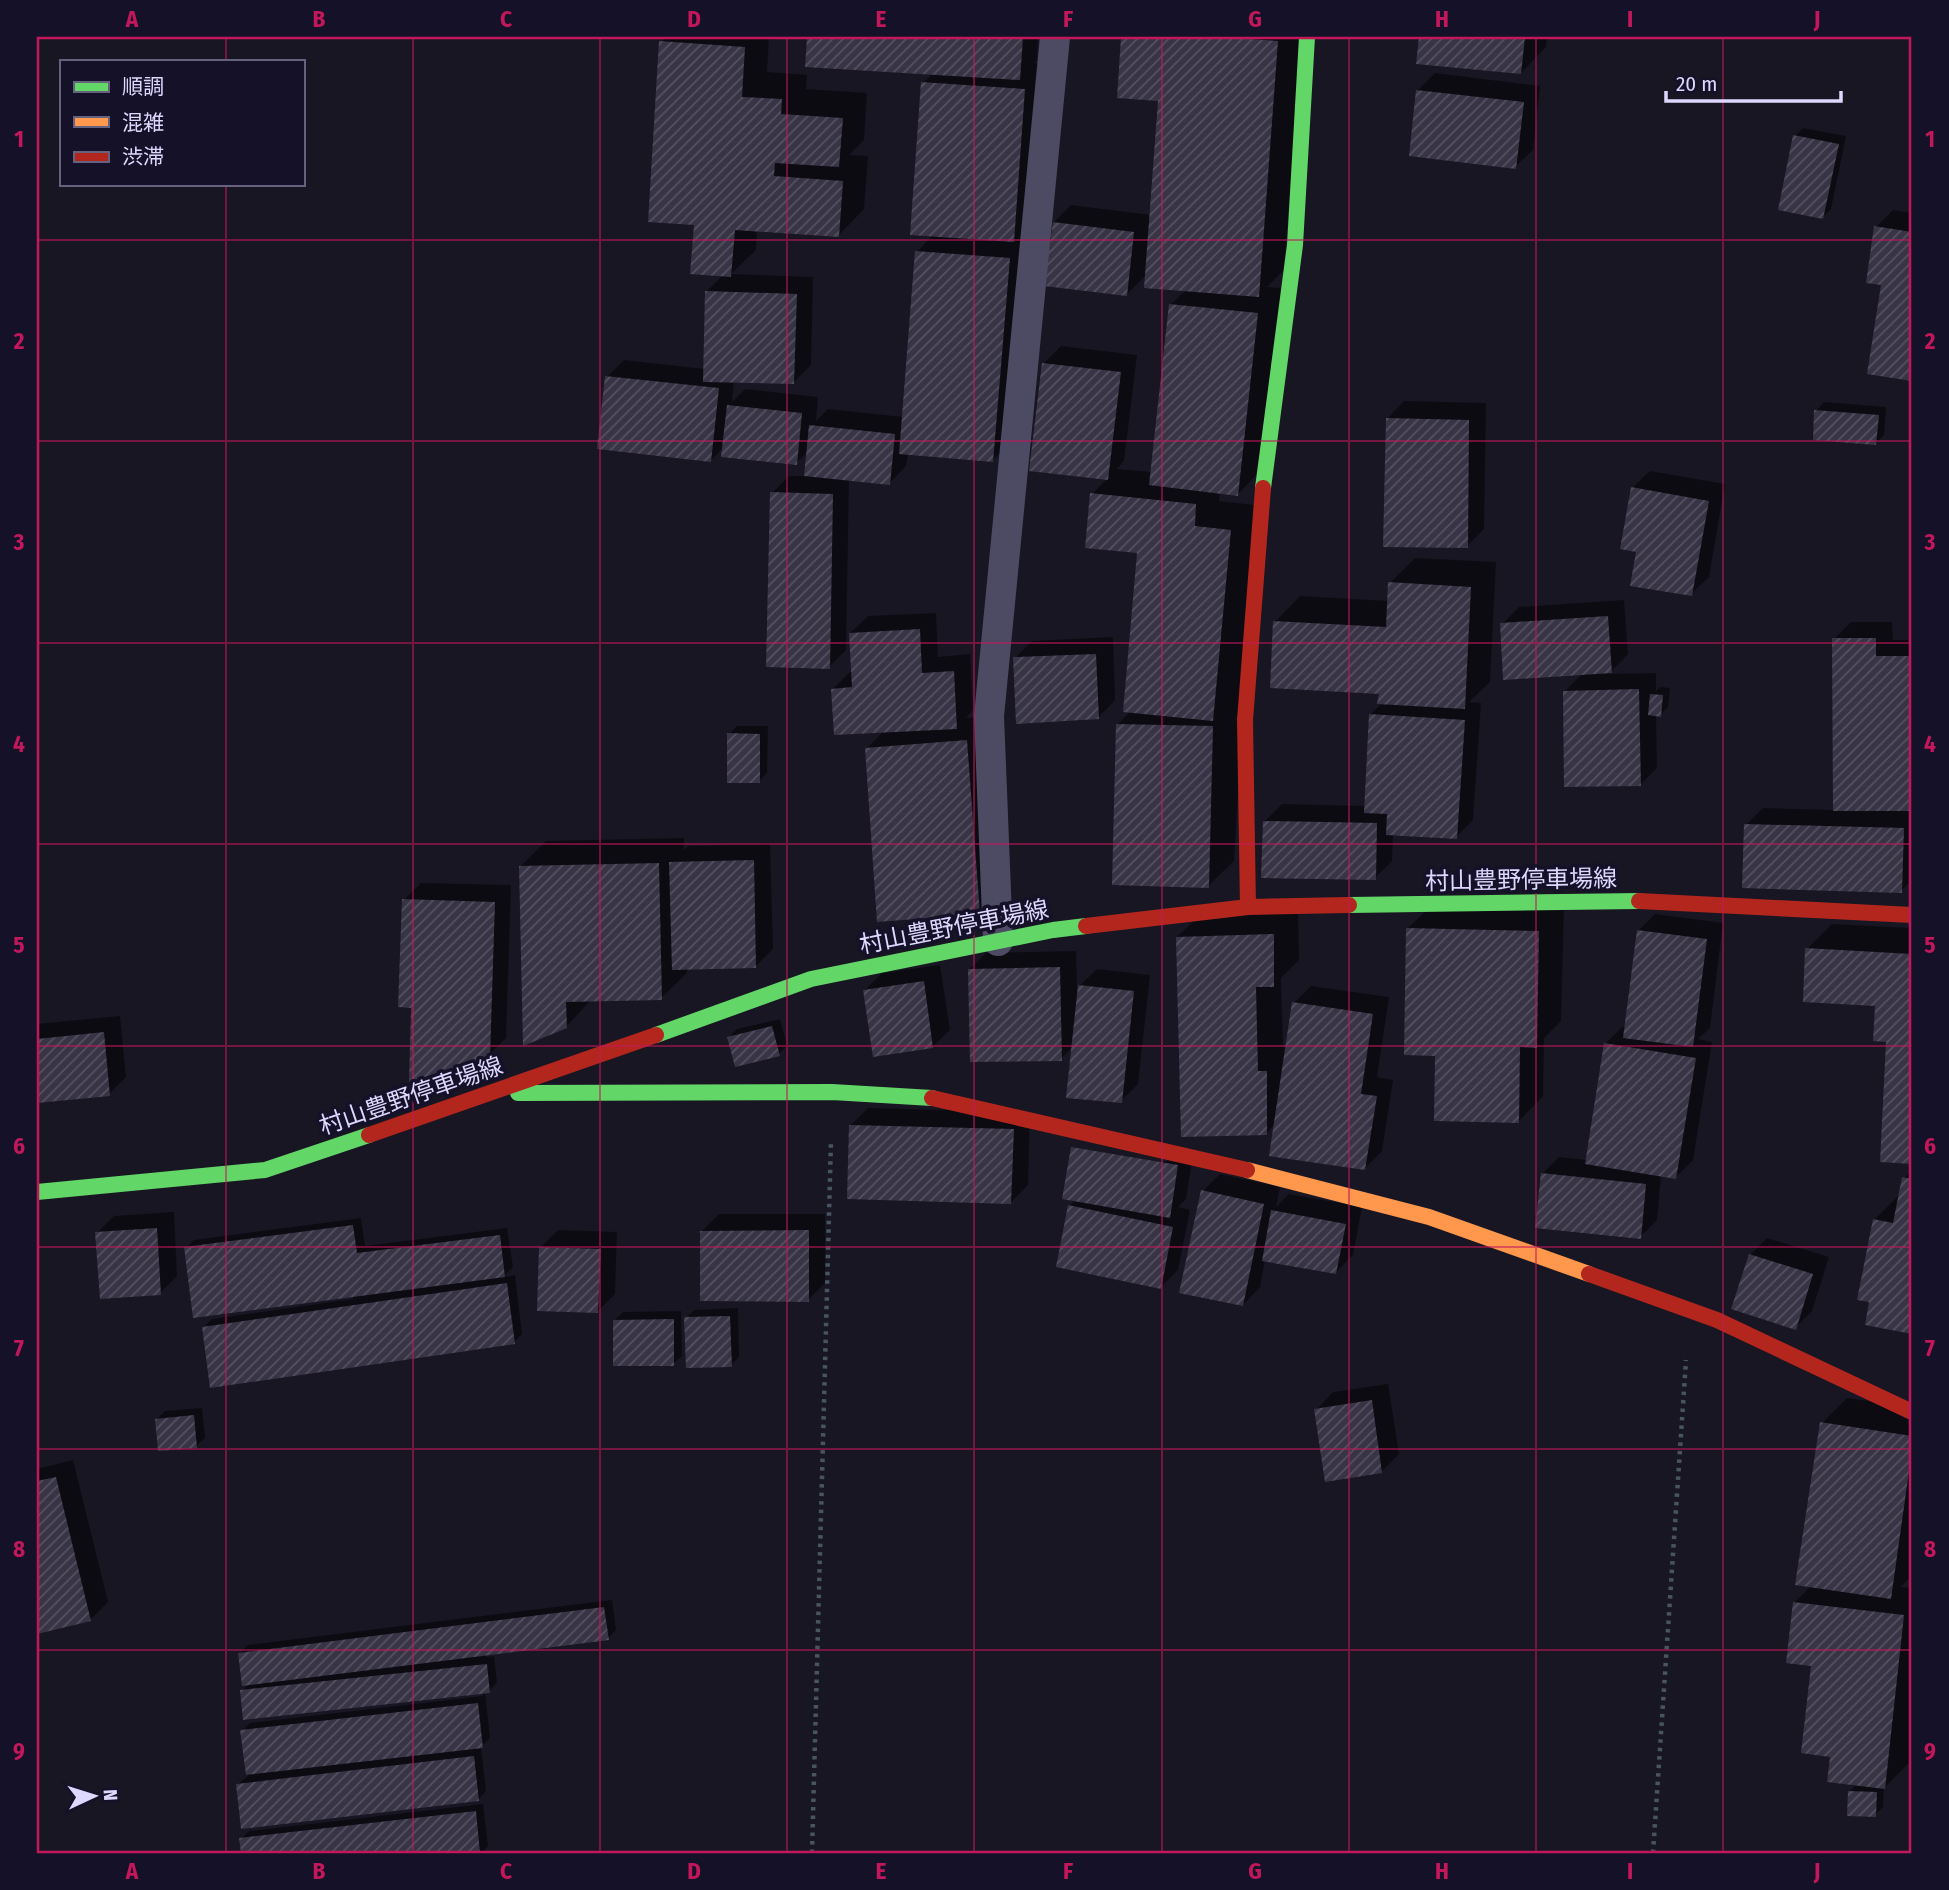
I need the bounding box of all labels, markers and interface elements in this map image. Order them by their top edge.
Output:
text: A [125,5,139,33]
text: B [313,5,326,33]
text: C [500,5,512,33]
text: D [687,5,701,33]
text: E [876,5,887,33]
text: F [1063,5,1073,33]
text: G [1248,5,1262,33]
text: H [1435,5,1449,33]
text: I [1627,5,1633,33]
text: J [1813,5,1820,33]
legend [60,60,304,186]
scale bar [1666,60,1840,104]
text: 20 m [1676,71,1717,97]
text: 順調 [122,74,164,100]
text: 混雑 [122,110,164,136]
text: 1 [14,125,24,153]
text: 1 [1925,125,1935,153]
text: 渋滞 [122,144,164,170]
text: 2 [13,327,25,355]
text: 2 [1924,327,1936,355]
text: 3 [13,528,25,556]
text: 3 [1924,528,1936,556]
text: 4 [13,730,25,758]
text: 4 [1924,730,1936,758]
street label: 村山豊野停車場線 [1425,864,1617,896]
street label: 村山豊野停車場線 [857,895,1051,959]
text: 5 [13,931,25,959]
text: 5 [1924,931,1936,959]
street label: 村山豊野停車場線 [316,1052,506,1140]
text: 6 [13,1132,25,1160]
text: 6 [1924,1132,1936,1160]
text: 7 [14,1334,24,1362]
text: 7 [1925,1334,1935,1362]
text: 8 [13,1535,25,1563]
text: 8 [1924,1535,1936,1563]
text: 9 [13,1737,25,1765]
text: 9 [1924,1737,1936,1765]
north arrow [60,1760,130,1830]
text: N [99,1788,122,1801]
text: A [125,1857,139,1885]
text: B [313,1857,326,1885]
text: C [500,1857,512,1885]
text: D [687,1857,701,1885]
text: E [876,1857,887,1885]
text: F [1063,1857,1073,1885]
text: G [1248,1857,1262,1885]
text: H [1435,1857,1449,1885]
text: I [1627,1857,1633,1885]
text: J [1813,1857,1820,1885]

